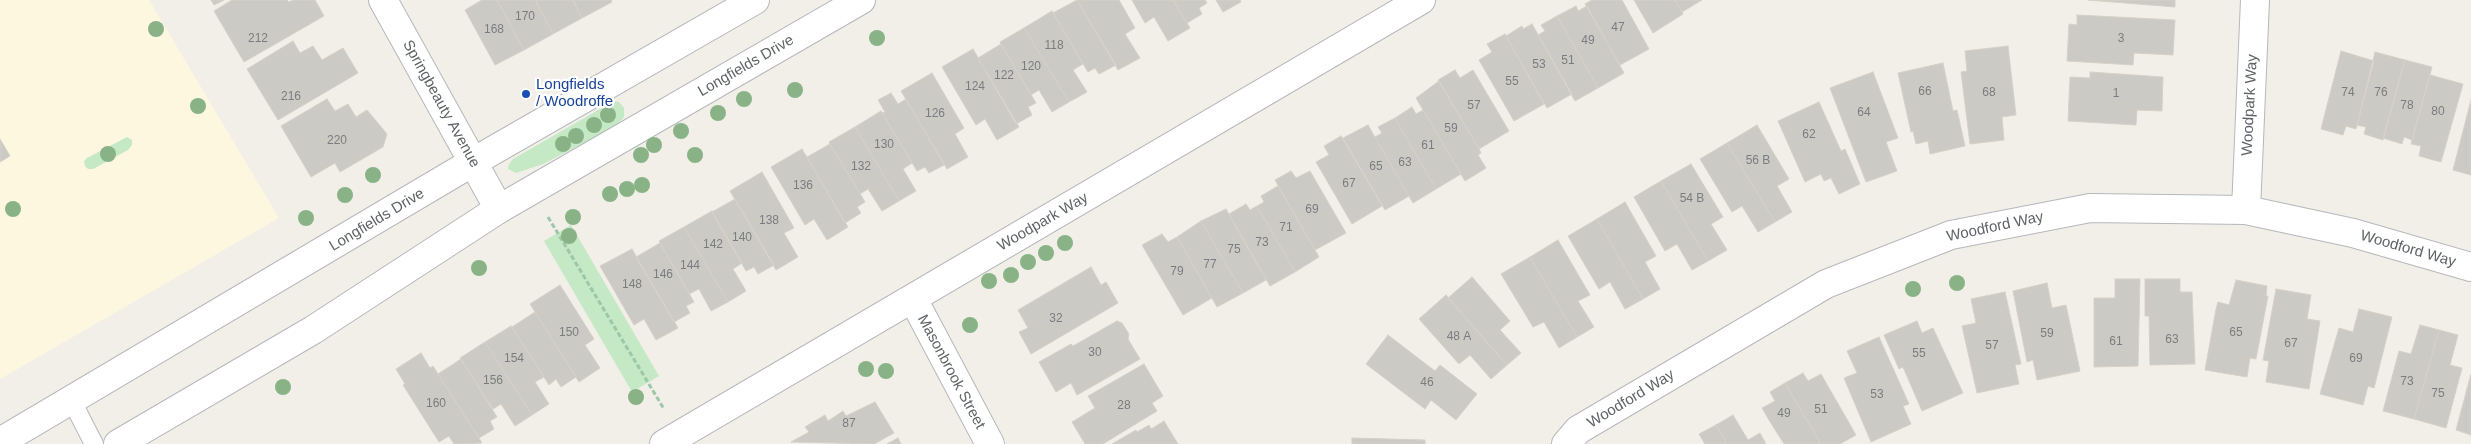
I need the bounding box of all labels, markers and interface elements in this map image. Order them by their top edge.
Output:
house number: 170 [515,10,535,24]
house number: 47 [1611,21,1625,35]
house number: 168 [484,23,504,37]
street label: Longfields Drive [695,31,797,101]
house number: 212 [248,32,268,46]
house number: 3 [2118,32,2124,46]
house number: 49 [1581,34,1595,48]
street label: Springbeauty Avenue [398,37,484,171]
house number: 118 [1044,39,1064,53]
house number: 51 [1561,54,1575,68]
street label: Woodpark Way [2238,54,2262,156]
house number: 53 [1532,58,1546,72]
house number: 120 [1021,60,1041,74]
house number: 122 [994,69,1014,83]
house number: 55 [1505,75,1519,89]
place label: Longfields / Woodroffe [536,76,613,111]
house number: 124 [965,80,985,94]
house number: 66 [1918,85,1932,99]
house number: 68 [1982,86,1996,100]
house number: 74 [2341,86,2355,100]
house number: 76 [2374,86,2388,100]
house number: 1 [2113,87,2119,101]
marker: Longfields / Woodroffe [520,88,532,100]
house number: 216 [281,90,301,104]
house number: 57 [1467,99,1481,113]
house number: 78 [2400,99,2414,113]
house number: 80 [2431,105,2445,119]
house number: 64 [1857,106,1871,120]
house number: 126 [925,107,945,121]
house number: 59 [1444,122,1458,136]
house number: 62 [1802,128,1816,142]
house number: 220 [327,134,347,148]
house number: 130 [874,138,894,152]
house number: 61 [1421,139,1435,153]
house number: 56 B [1746,154,1770,168]
house number: 63 [1398,156,1412,170]
house number: 132 [851,160,871,174]
house number: 65 [1369,160,1383,174]
house number: 67 [1342,177,1356,191]
house number: 136 [793,179,813,193]
street label: Longfields Drive [326,185,428,255]
street label: Woodpark Way [994,189,1092,255]
house number: 54 B [1680,192,1704,206]
house number: 69 [1305,203,1319,217]
street label: Woodford Way [1945,208,2045,246]
house number: 138 [759,214,779,228]
house number: 71 [1279,221,1293,235]
street label: Woodford Way [2358,227,2458,271]
house number: 140 [732,231,752,245]
house number: 73 [1255,236,1269,250]
house number: 142 [703,238,723,252]
house number: 75 [1227,243,1241,257]
house number: 77 [1203,258,1217,272]
house number: 144 [680,259,700,273]
house number: 79 [1170,265,1184,279]
house number: 146 [653,268,673,282]
house number: 148 [622,278,642,292]
street label: Masonbrook Street [913,312,989,432]
house number: 32 [1049,312,1063,326]
house number: 150 [559,326,579,340]
house number: 65 [2229,326,2243,340]
house number: 59 [2040,327,2054,341]
house number: 48 A [1447,330,1471,344]
house number: 63 [2165,333,2179,347]
house number: 61 [2109,335,2123,349]
house number: 67 [2284,337,2298,351]
house number: 57 [1985,339,1999,353]
house number: 30 [1088,346,1102,360]
house number: 55 [1912,347,1926,361]
house number: 154 [504,352,524,366]
house number: 69 [2349,352,2363,366]
street label: Woodford Way [1584,366,1678,432]
house number: 156 [483,374,503,388]
house number: 73 [2400,375,2414,389]
house number: 46 [1420,376,1434,390]
house number: 75 [2431,387,2445,401]
house number: 53 [1870,388,1884,402]
house number: 160 [426,397,446,411]
house number: 28 [1117,399,1131,413]
house number: 51 [1814,403,1828,417]
house number: 49 [1777,407,1791,421]
house number: 87 [842,417,856,431]

